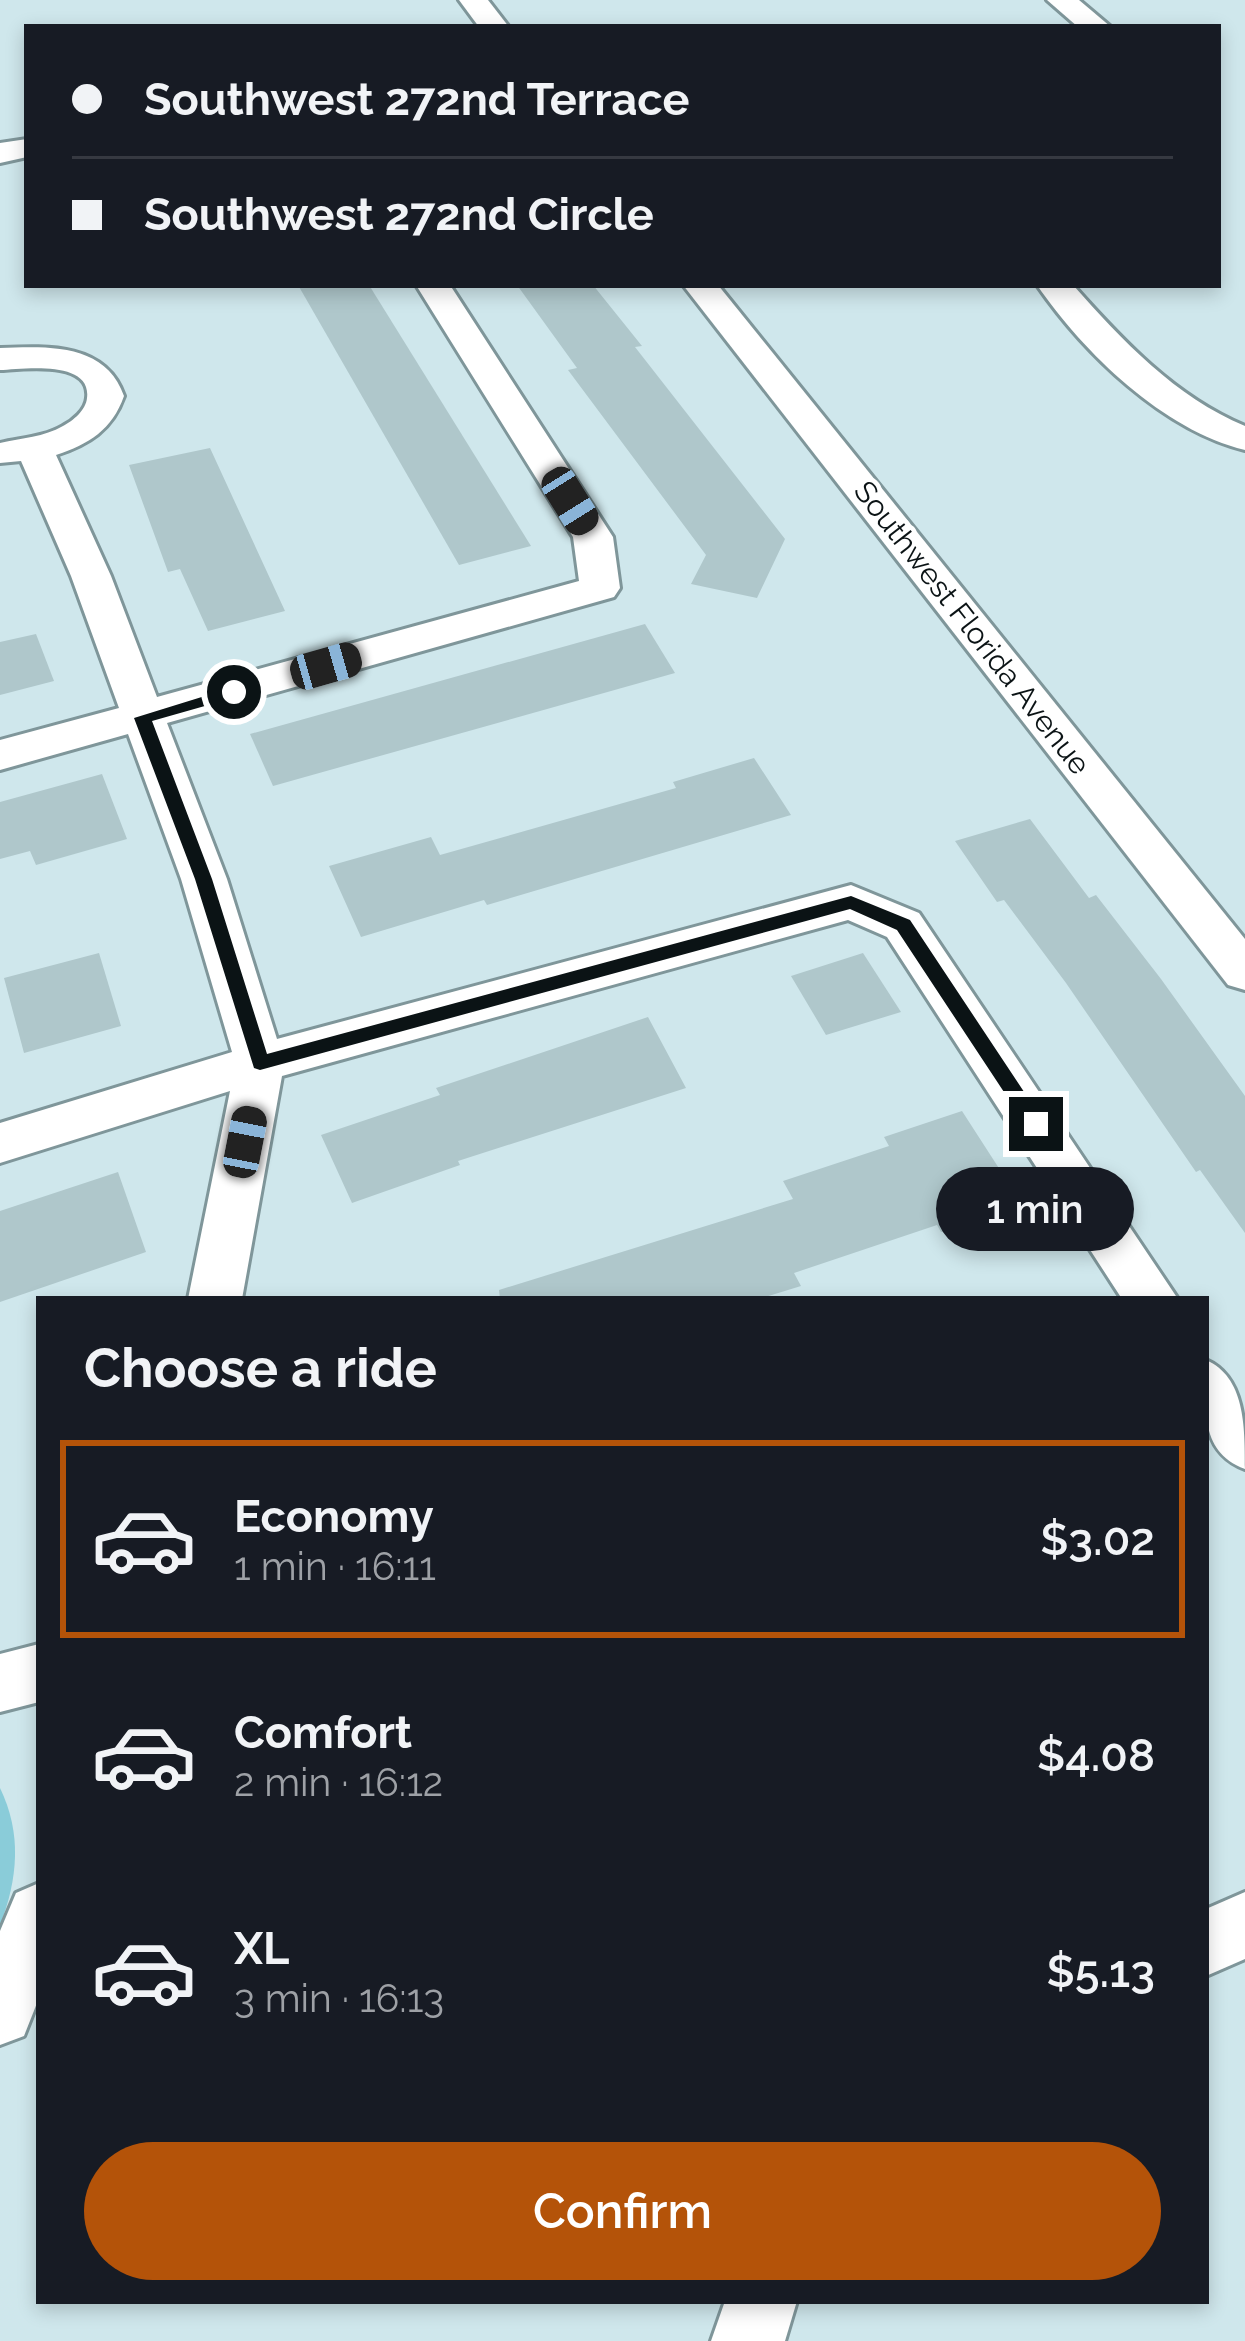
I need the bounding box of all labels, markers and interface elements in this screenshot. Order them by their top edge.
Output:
text: Southwest 272nd Terrace [144,73,689,126]
text: Southwest 272nd Circle [144,188,654,241]
car [536,461,604,541]
street label: Southwest Florida Avenue [847,474,1098,781]
car [286,639,366,693]
route start [207,665,261,719]
route end [1009,1097,1063,1151]
car [220,1103,270,1181]
callout: 1 min [937,1166,1135,1250]
text: 1 min [987,1186,1083,1232]
text: Choose a ride [84,1336,437,1400]
icon: car [90,1485,198,1593]
text: Economy [234,1490,434,1543]
text: $3.02 [1040,1513,1155,1566]
text: 1 min · 16:11 [234,1543,436,1589]
icon: car [90,1701,198,1809]
text: Comfort [234,1706,412,1759]
text: $4.08 [1037,1729,1155,1782]
text: 2 min · 16:12 [234,1759,443,1805]
icon: car [90,1917,198,2025]
text: XL [234,1922,289,1975]
text: $5.13 [1046,1945,1155,1998]
text: 3 min · 16:13 [234,1975,444,2021]
button: Confirm [84,2142,1161,2280]

